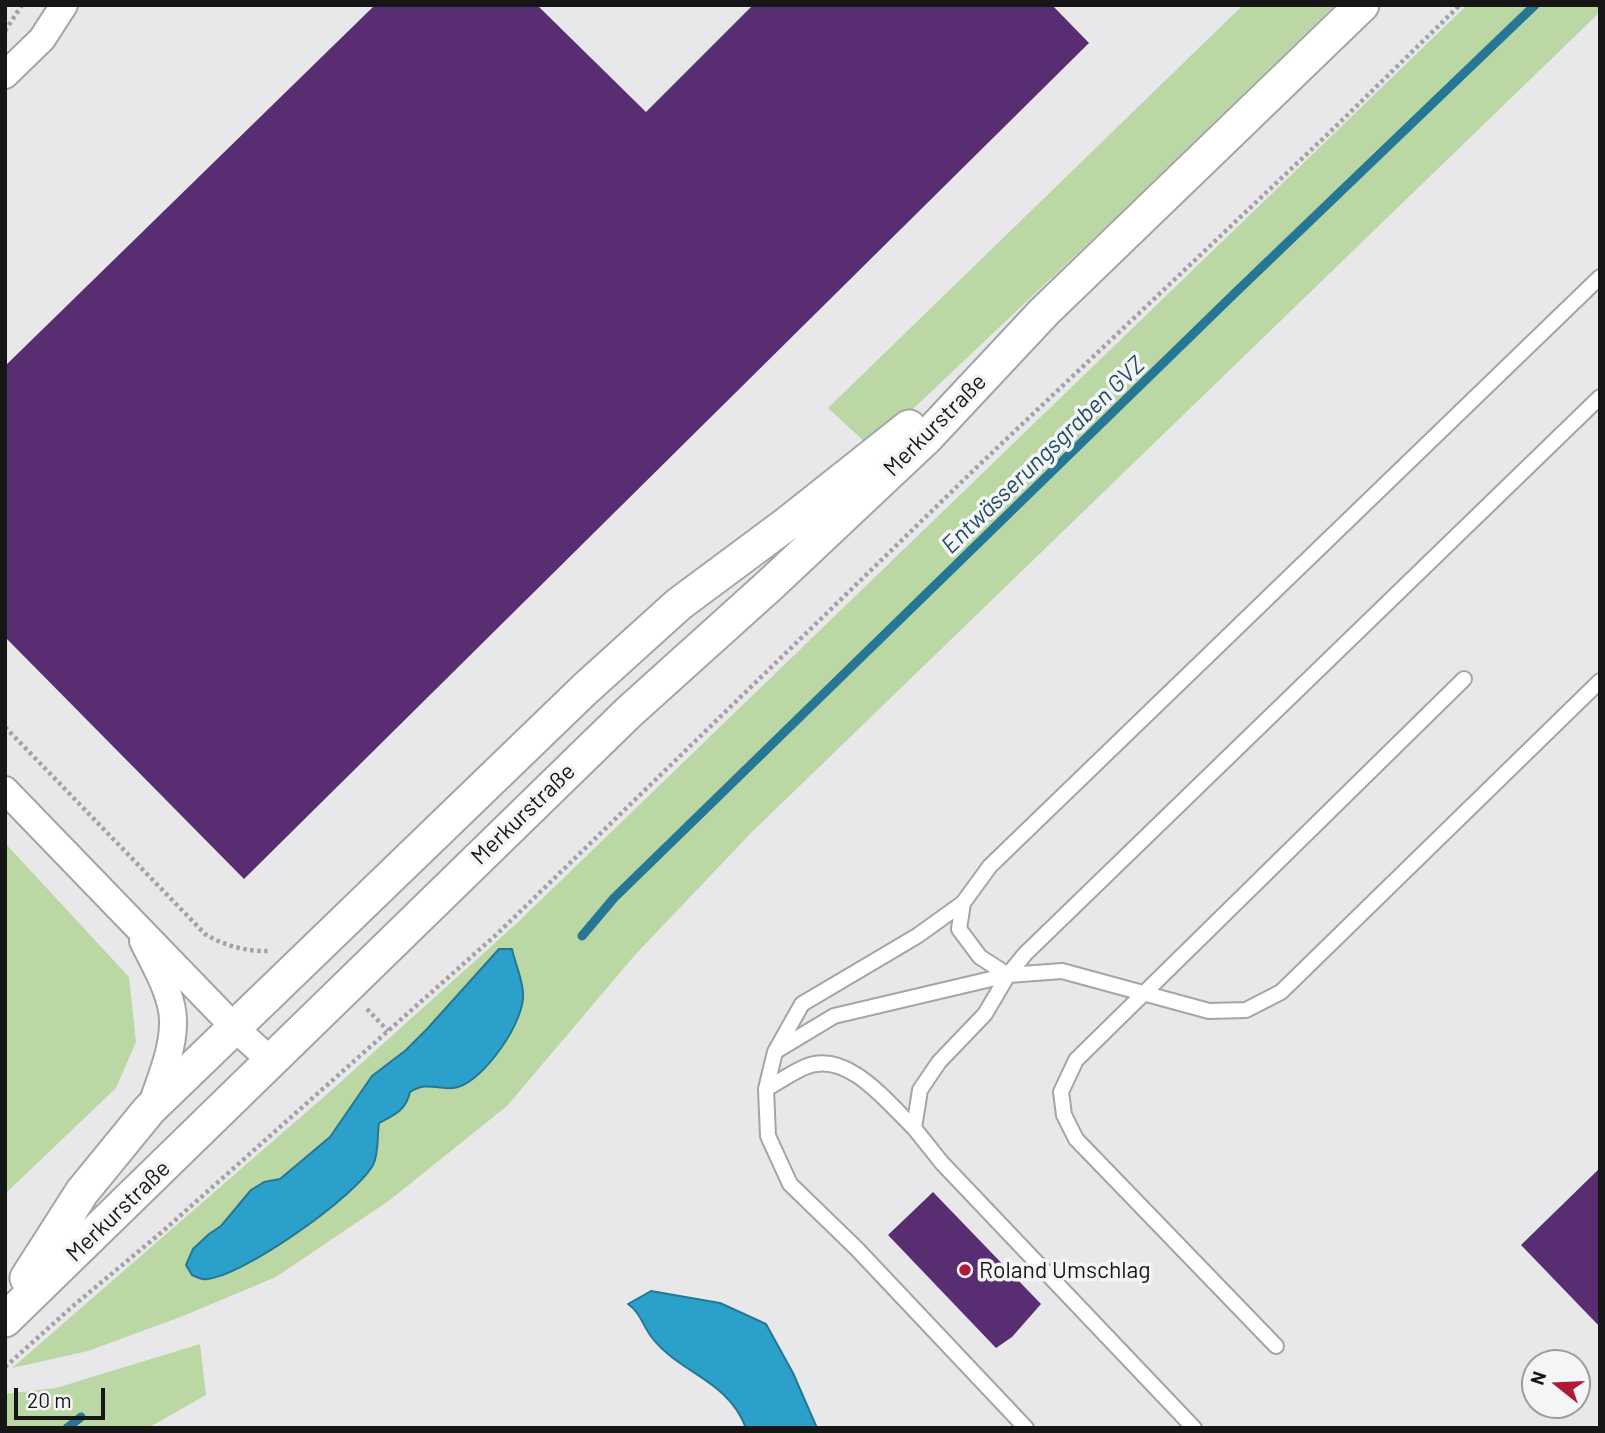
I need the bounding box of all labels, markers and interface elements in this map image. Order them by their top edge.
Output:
water label: Entwässerungsgraben GVZ [936,350,1150,560]
street label: Merkurstraße [878,368,992,482]
street label: Merkurstraße [465,758,581,870]
street label: Merkurstraße [60,1155,176,1267]
place label: Roland Umschlag [979,1256,1151,1284]
marker: Roland Umschlag [957,1262,973,1278]
north arrow [1521,1349,1591,1419]
text: N [1525,1368,1550,1388]
scale bar [18,1374,108,1418]
text: 20 m [27,1387,72,1412]

